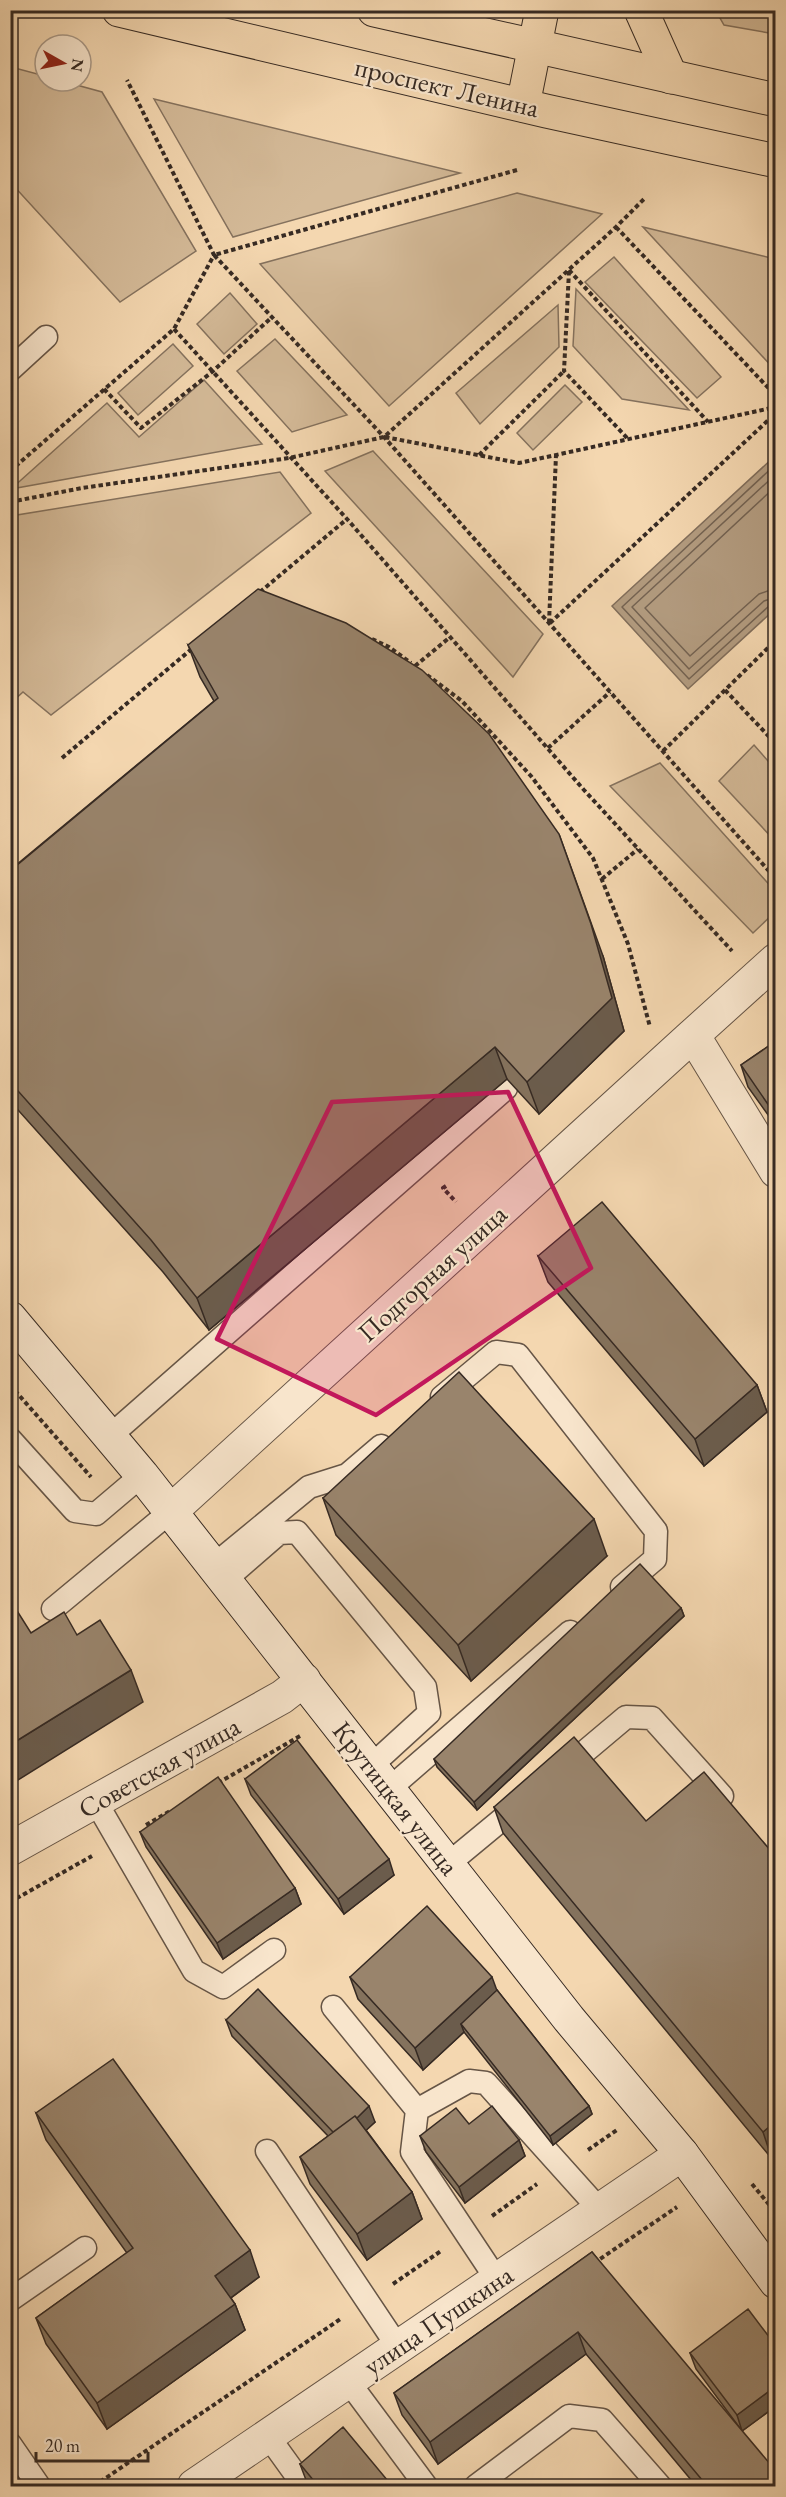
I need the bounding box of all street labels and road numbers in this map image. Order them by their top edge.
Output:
street label: проспект Ленина [352,49,543,125]
street label: Подгорная улица [350,1196,514,1349]
street label: Советская улица [72,1708,246,1826]
street label: Крутицкая улица [325,1714,467,1882]
street label: улица Пушкина [356,2257,520,2383]

